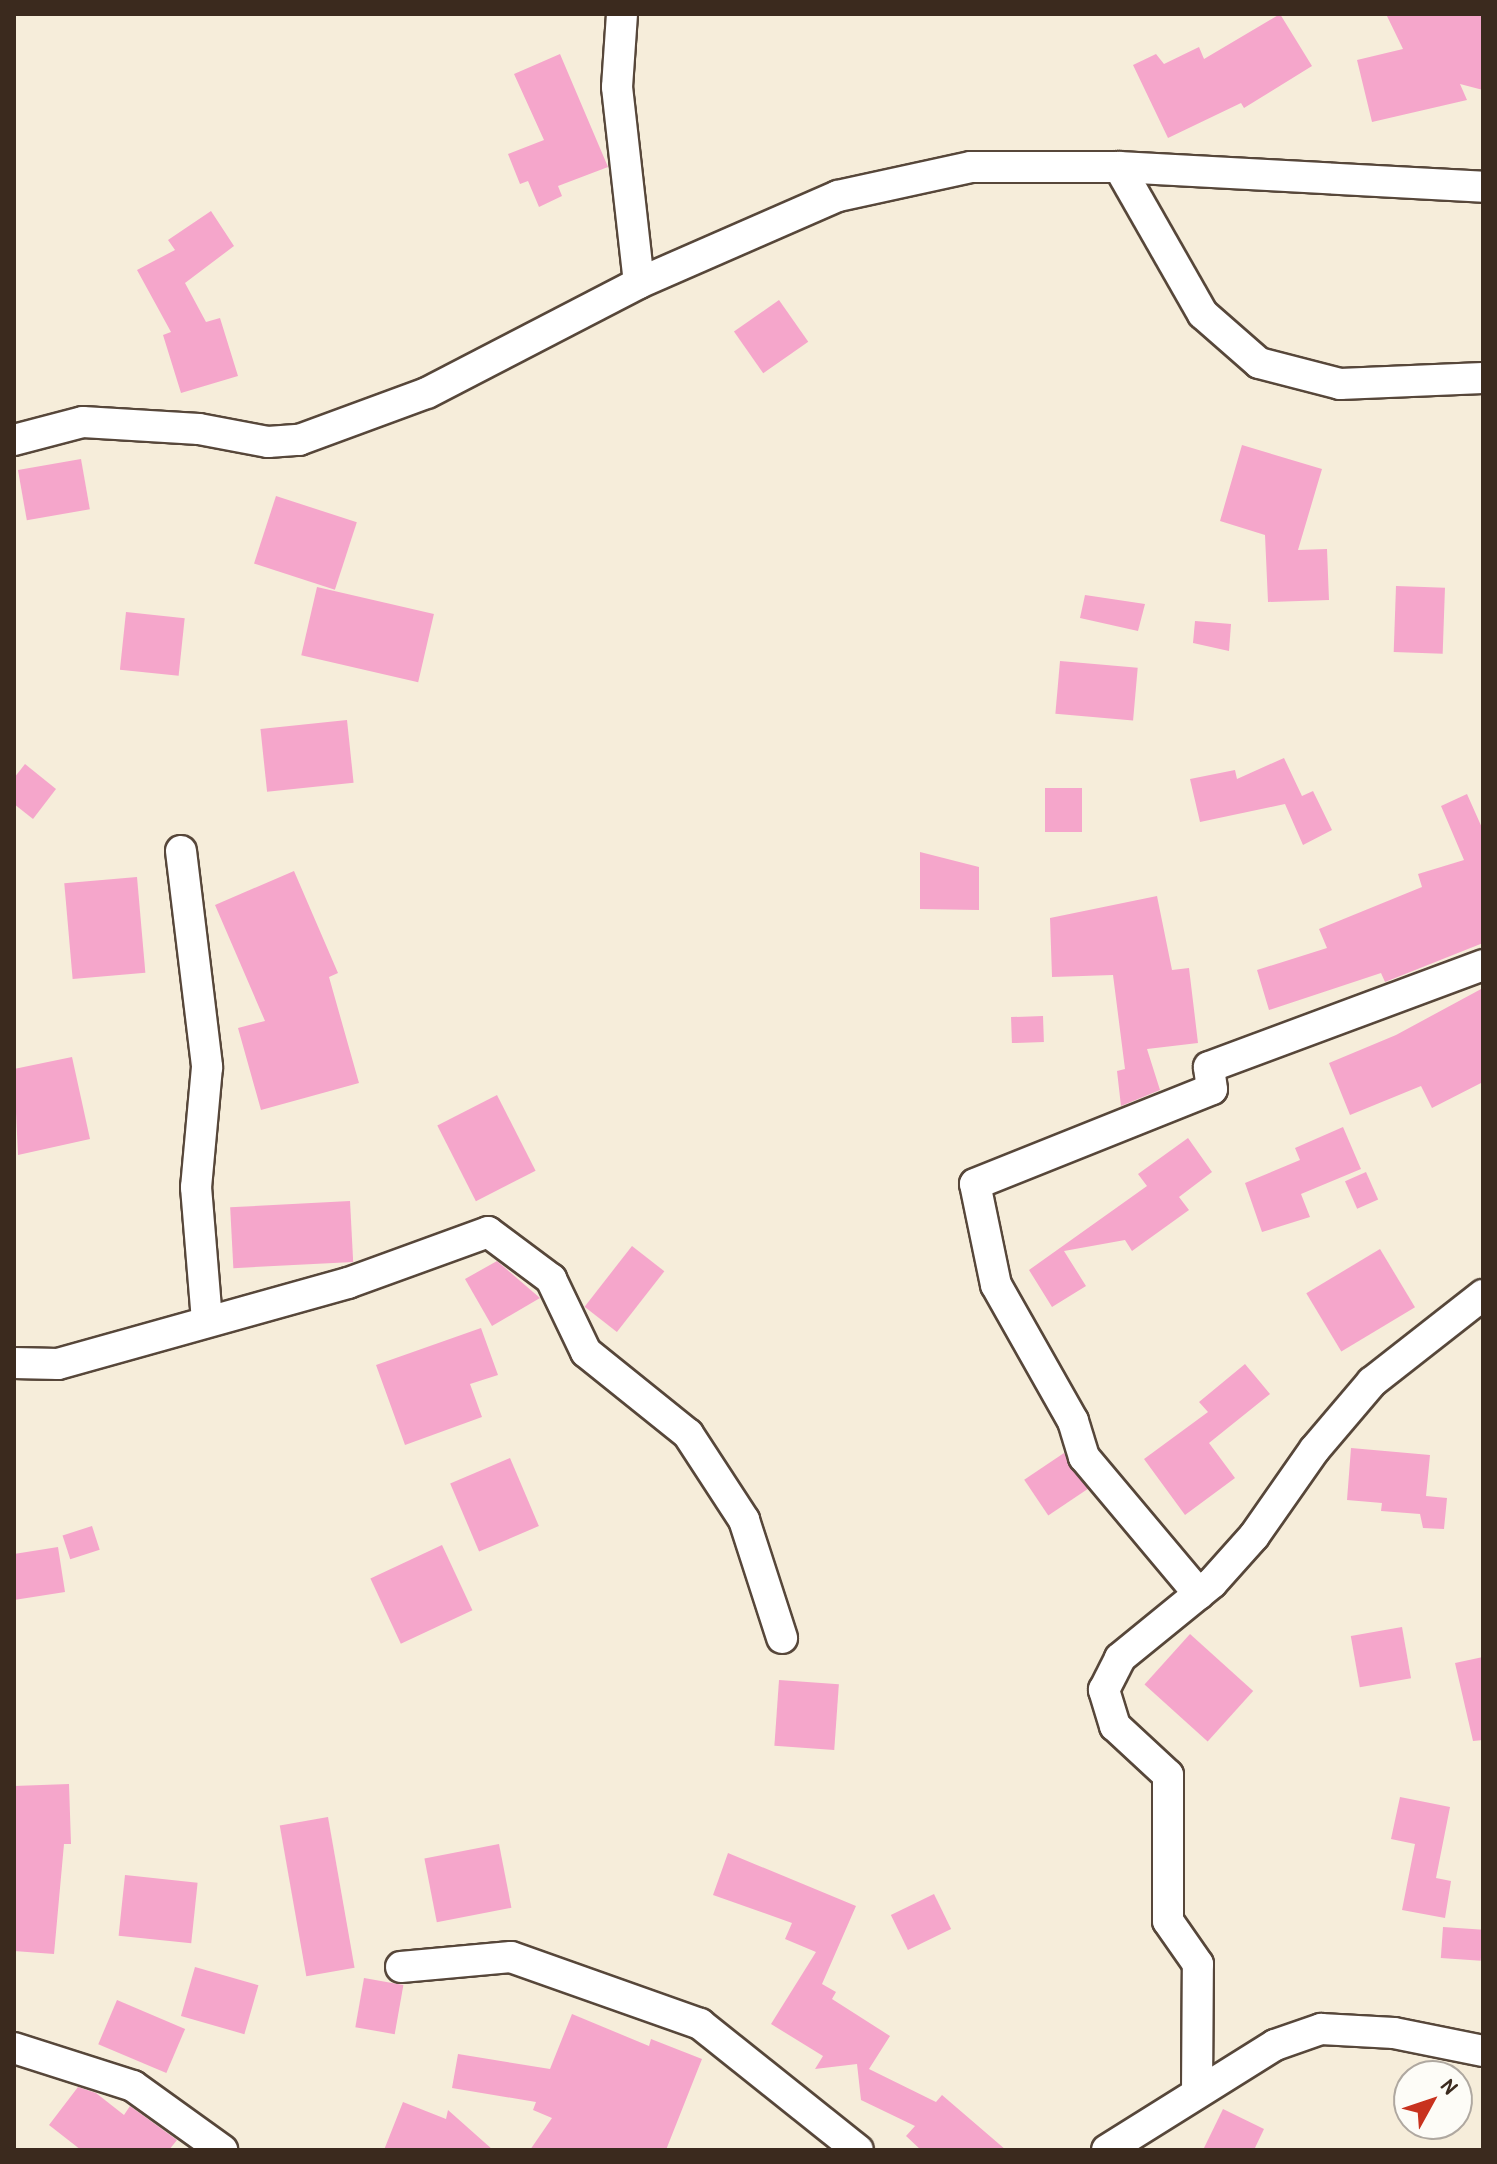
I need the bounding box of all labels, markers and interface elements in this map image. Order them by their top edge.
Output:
north arrow [1393,2060,1473,2140]
text: N [1435,2072,1465,2100]

